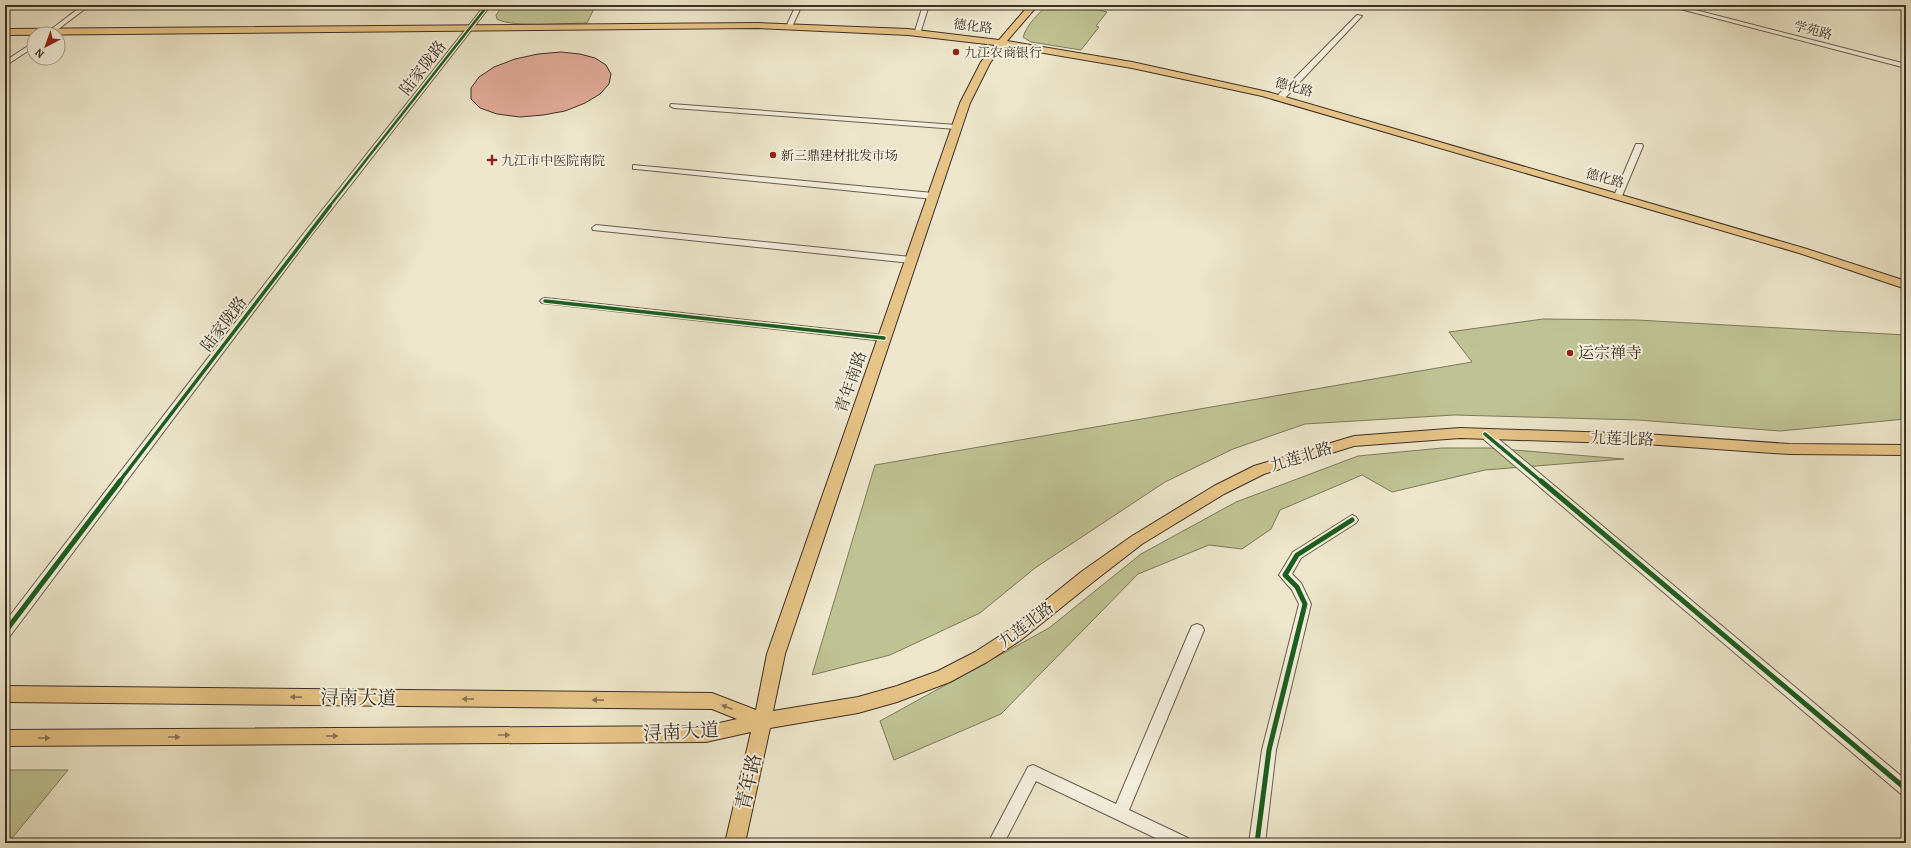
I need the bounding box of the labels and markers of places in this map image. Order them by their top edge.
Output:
place label: 九江农商银行 [964,44,1042,61]
marker: 九江农商银行 [951,47,961,57]
place label: 新三鼎建材批发市场 [781,147,898,164]
marker: 新三鼎建材批发市场 [768,150,778,160]
place label: 九江市中医院南院 [501,152,605,169]
marker: 九江市中医院南院 [486,154,498,166]
place label: 运宗禅寺 [1578,342,1642,364]
marker: 运宗禅寺 [1565,348,1575,358]

